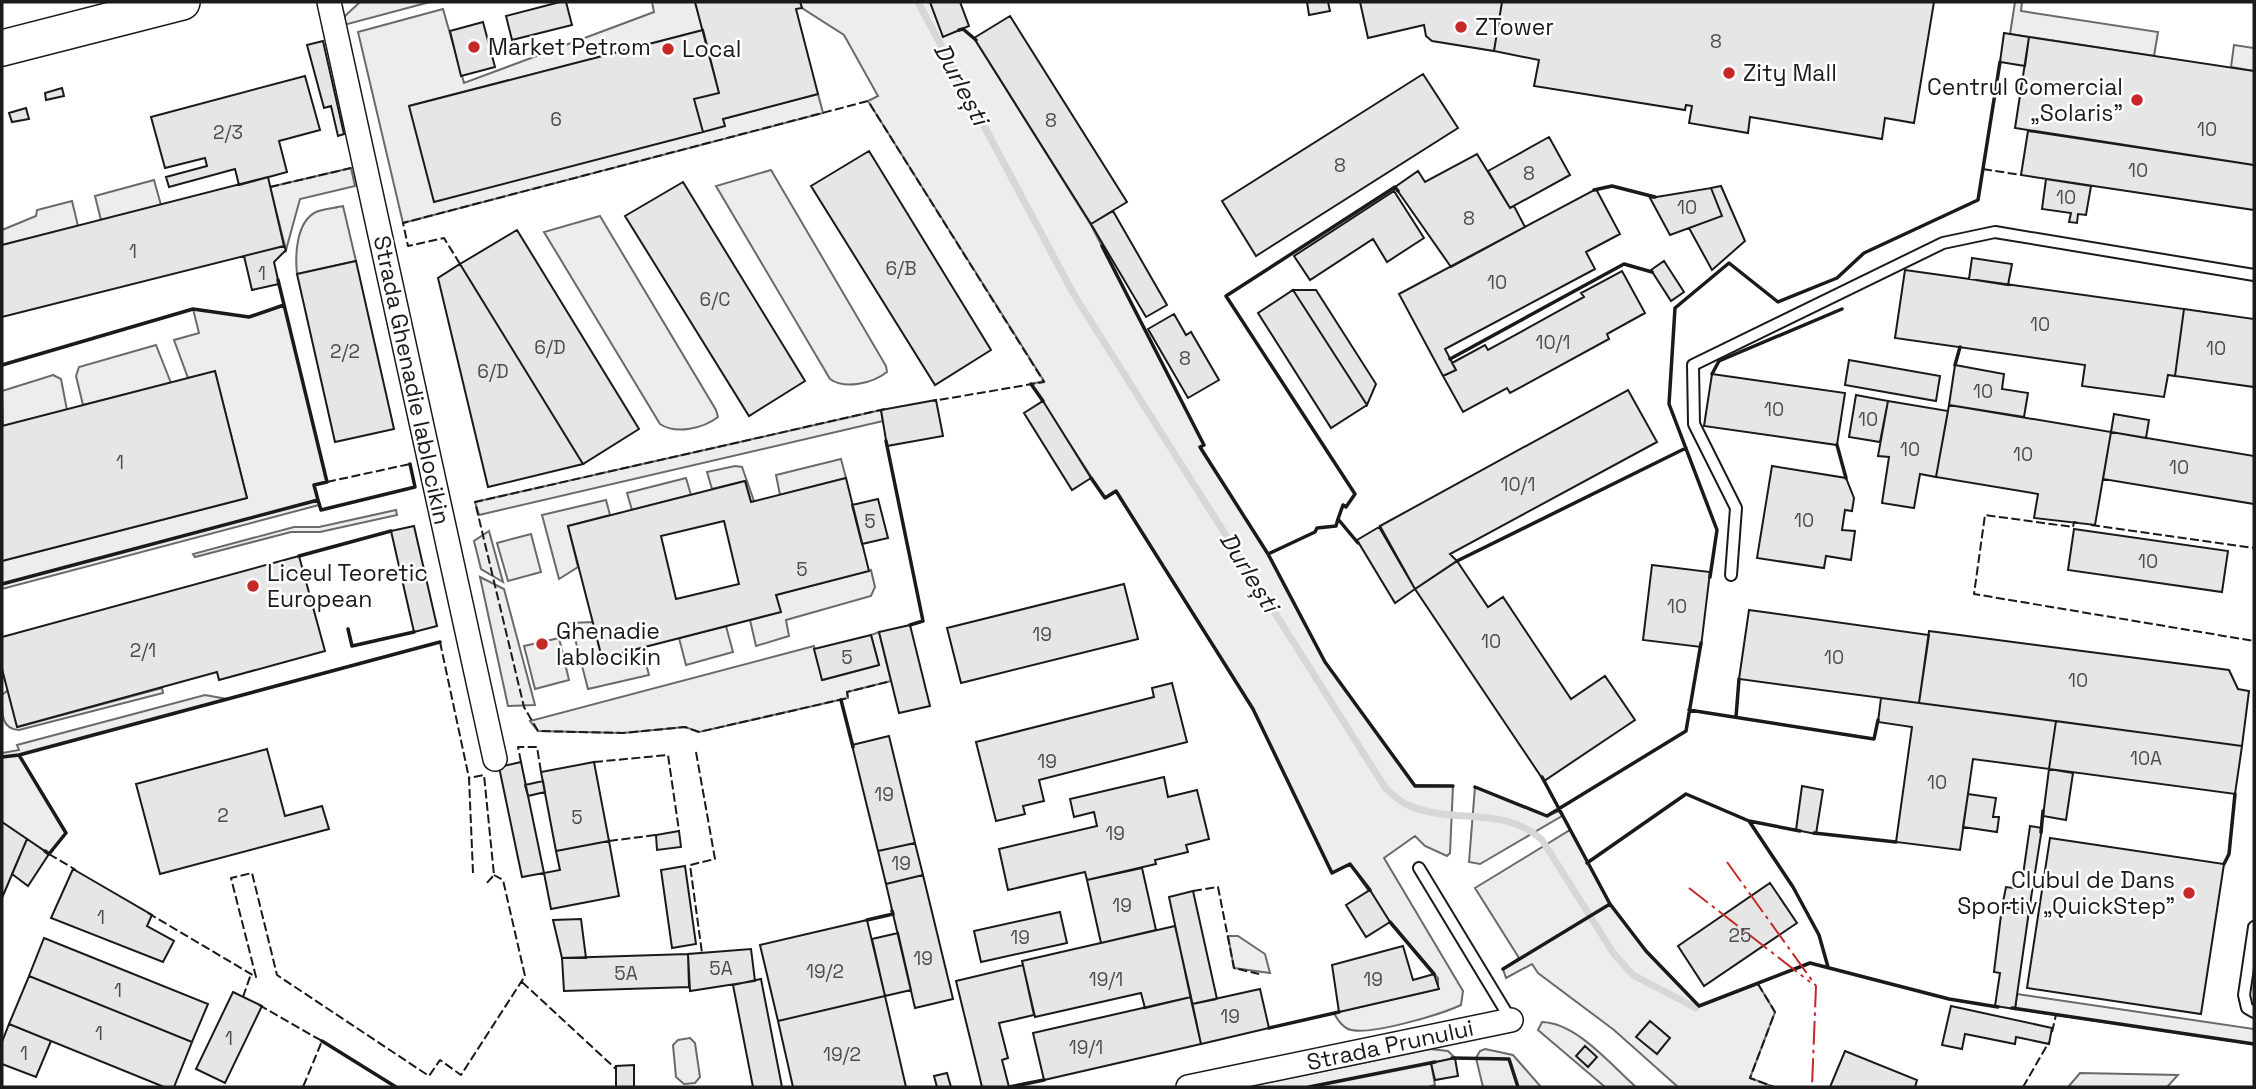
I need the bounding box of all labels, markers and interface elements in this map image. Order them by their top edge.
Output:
place label: ZTower [1475,12,1554,42]
marker: ZTower [1453,19,1469,35]
house number: 8 [1710,29,1722,54]
place label: Market Petrom [488,32,651,62]
place label: Local [682,34,741,64]
water label: Durlești [927,37,997,133]
marker: Market Petrom [466,39,482,55]
marker: Local [660,41,676,57]
place label: Zity Mall [1743,58,1837,88]
marker: Zity Mall [1721,65,1737,81]
place label: Centrul Comercial „Solaris” [1927,72,2123,128]
marker: Centrul Comercial „Solaris” [2129,92,2145,108]
house number: 6 [550,107,562,132]
house number: 8 [1045,108,1057,133]
house number: 10 [2197,117,2217,142]
house number: 2/3 [213,120,243,145]
house number: 8 [1334,153,1346,178]
house number: 10 [2128,158,2148,183]
house number: 8 [1523,161,1535,186]
house number: 10 [2056,185,2076,210]
house number: 10 [1677,195,1697,220]
house number: 8 [1463,206,1475,231]
street label: Strada Ghenadie Iablocikin [367,233,457,527]
house number: 1 [129,239,137,264]
house number: 6/B [885,256,917,281]
house number: 1 [258,261,266,286]
house number: 10 [1487,270,1507,295]
house number: 6/C [700,287,730,312]
house number: 10 [2030,312,2050,337]
house number: 10/1 [1535,330,1571,355]
house number: 6/D [534,335,566,360]
house number: 10 [2206,336,2226,361]
house number: 2/2 [330,339,360,364]
house number: 8 [1179,346,1191,371]
house number: 6/D [477,359,509,384]
house number: 10 [1973,379,1993,404]
house number: 10 [1764,397,1784,422]
house number: 10 [1858,407,1878,432]
house number: 10 [1900,437,1920,462]
house number: 10 [2013,442,2033,467]
house number: 1 [116,450,124,475]
house number: 10 [2169,455,2189,480]
house number: 10/1 [1500,472,1536,497]
house number: 10 [1794,508,1814,533]
house number: 5 [864,509,876,534]
water label: Durlești [1213,526,1288,620]
house number: 10 [2138,549,2158,574]
house number: 5 [796,557,808,582]
place label: Liceul Teoretic European [267,558,428,614]
marker: Liceul Teoretic European [245,578,261,594]
house number: 10 [1667,594,1687,619]
place label: Ghenadie Iablocikin [556,616,661,672]
house number: 19 [1032,622,1052,647]
house number: 10 [1481,629,1501,654]
marker: Ghenadie Iablocikin [534,636,550,652]
house number: 2/1 [130,638,156,663]
house number: 5 [841,645,853,670]
house number: 10 [1824,645,1844,670]
house number: 10 [2068,668,2088,693]
house number: 10A [2130,746,2162,771]
house number: 19 [1037,749,1057,774]
house number: 10 [1927,770,1947,795]
house number: 19 [874,782,894,807]
house number: 2 [217,803,229,828]
house number: 5 [571,805,583,830]
house number: 19 [1105,821,1125,846]
house number: 19 [891,851,911,876]
place label: Clubul de Dans Sportiv „QuickStep” [1957,865,2175,921]
marker: Clubul de Dans Sportiv „QuickStep” [2181,885,2197,901]
house number: 19 [1112,893,1132,918]
house number: 1 [97,905,105,930]
house number: 25 [1729,923,1751,948]
house number: 19 [1010,925,1030,950]
house number: 19 [913,946,933,971]
house number: 5A [709,956,733,981]
house number: 19/2 [806,959,844,984]
house number: 5A [614,961,638,986]
house number: 19/1 [1089,967,1123,992]
house number: 19 [1363,967,1383,992]
house number: 1 [114,978,122,1003]
house number: 19 [1220,1004,1240,1029]
street label: Strada Prunului [1304,1013,1476,1077]
house number: 1 [95,1021,103,1046]
house number: 1 [225,1026,233,1051]
house number: 19/1 [1069,1035,1103,1060]
house number: 1 [20,1041,28,1066]
house number: 19/2 [823,1042,861,1067]

